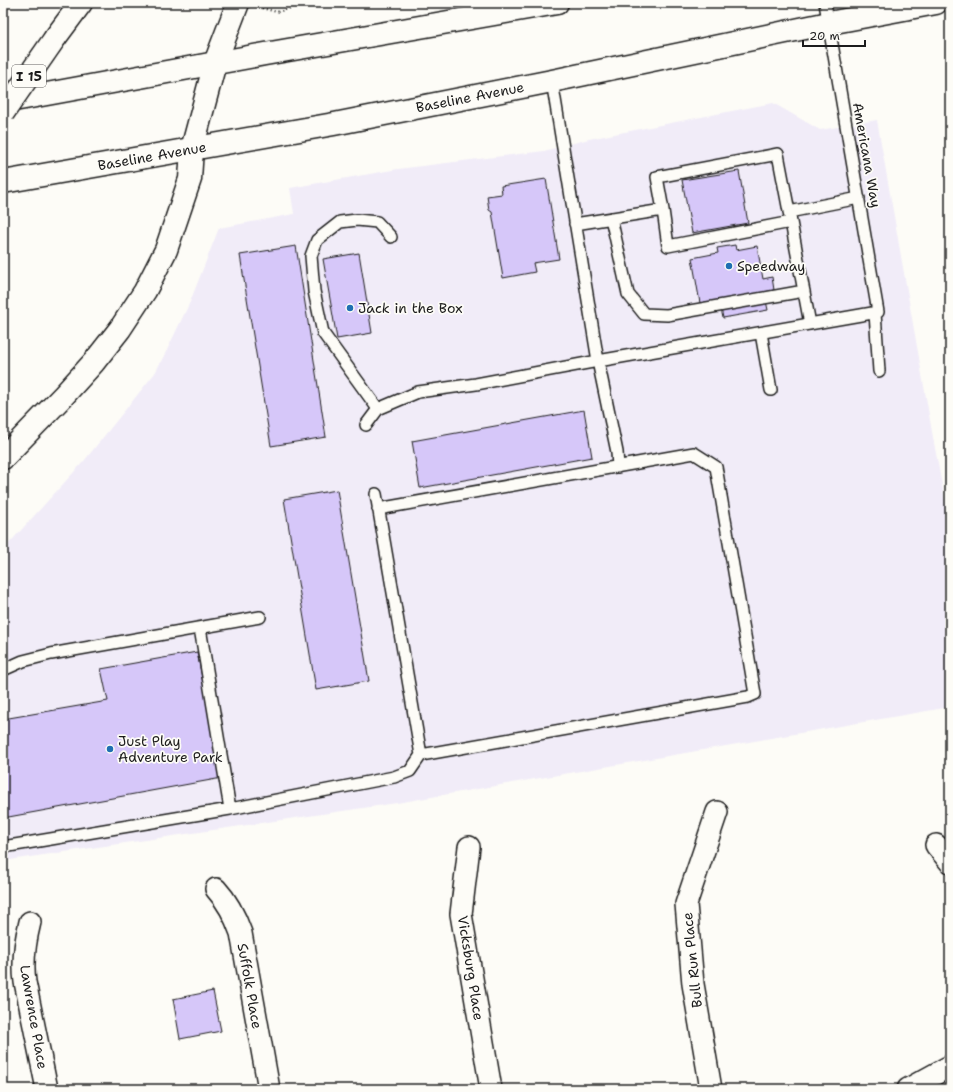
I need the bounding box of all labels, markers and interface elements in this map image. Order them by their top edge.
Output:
scale bar [803,22,865,48]
text: 20 m [809,28,840,44]
road number: I 15 [12,65,46,87]
street label: Baseline Avenue [414,78,526,116]
street label: Americana Way [849,101,885,209]
street label: Baseline Avenue [96,138,208,174]
place label: Speedway [737,257,805,275]
marker: Speedway [724,261,734,271]
place label: Jack in the Box [358,299,463,317]
marker: Jack in the Box [345,303,355,313]
place label: Just Play Adventure Park [118,732,223,766]
marker: Just Play Adventure Park [105,744,115,754]
street label: Bull Run Place [678,911,706,1009]
street label: Vicksburg Place [454,914,488,1022]
street label: Suffolk Place [234,942,266,1030]
street label: Lawrence Place [16,964,52,1070]

